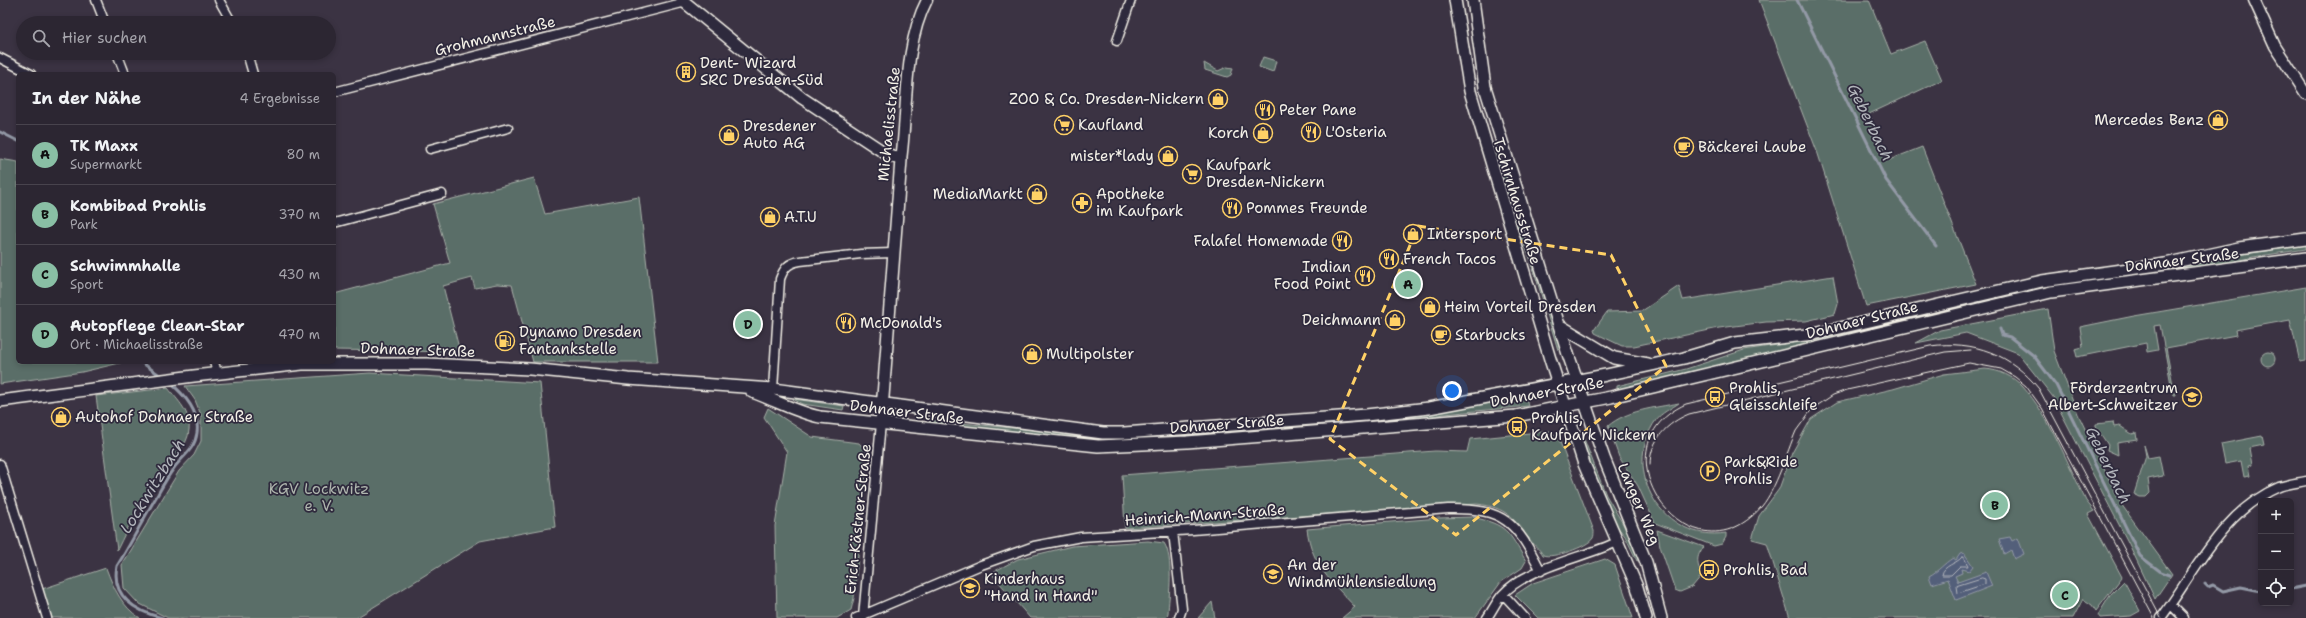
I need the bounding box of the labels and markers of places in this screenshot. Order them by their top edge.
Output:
place label: Dent- Wizard SRC Dresden-Süd [700,53,824,90]
building icon: Dent- Wizard SRC Dresden-Süd [675,61,697,83]
shop icon: ZOO & Co. Dresden-Nickern [1207,88,1229,110]
place label: ZOO & Co. Dresden-Nickern [1009,89,1204,109]
restaurant icon: Peter Pane [1254,99,1276,121]
place label: Peter Pane [1279,100,1357,120]
shop icon: Mercedes Benz [2207,109,2229,131]
place label: Mercedes Benz [2094,110,2204,130]
supermarket icon: Kaufland [1053,114,1075,136]
place label: Kaufland [1078,115,1144,135]
place label: Dresdener Auto AG [743,116,817,153]
restaurant icon: L'Osteria [1300,121,1322,143]
shop icon: Korch [1252,122,1274,144]
place label: L'Osteria [1325,122,1387,142]
place label: Korch [1208,123,1249,143]
shop icon: Dresdener Auto AG [718,124,740,146]
cafe icon: Bäckerei Laube [1673,136,1695,158]
place label: Bäckerei Laube [1698,137,1807,157]
shop icon: mister*lady [1157,145,1179,167]
place label: mister*lady [1070,146,1154,166]
place label: Kaufpark Dresden-Nickern [1206,155,1325,192]
supermarket icon: Kaufpark Dresden-Nickern [1181,163,1203,185]
shop icon: MediaMarkt [1026,183,1048,205]
place label: MediaMarkt [933,184,1023,204]
place label: Apotheke im Kaufpark [1096,184,1183,221]
pharmacy icon: Apotheke im Kaufpark [1071,192,1093,214]
restaurant icon: Pommes Freunde [1221,197,1243,219]
place label: Pommes Freunde [1246,198,1368,218]
shop icon: A.T.U [759,206,781,228]
place label: A.T.U [784,207,817,227]
shop icon: Intersport [1402,223,1424,245]
place label: Intersport [1427,224,1502,244]
restaurant icon: Falafel Homemade [1331,230,1353,252]
place label: Falafel Homemade [1193,231,1328,251]
restaurant icon: French Tacos [1378,248,1400,270]
place label: French Tacos [1403,249,1497,269]
place label: Indian Food Point [1274,257,1351,294]
restaurant icon: Indian Food Point [1354,265,1376,287]
pin: A [1395,269,1421,299]
shop icon: Heim Vorteil Dresden [1419,296,1441,318]
place label: Heim Vorteil Dresden [1444,297,1596,317]
pin: D [735,309,761,339]
shop icon: Deichmann [1384,309,1406,331]
place label: Deichmann [1302,310,1381,330]
restaurant icon: McDonald's [835,312,857,334]
place label: McDonald's [860,313,942,333]
place label: Dynamo Dresden Fantankstelle [519,322,641,359]
cafe icon: Starbucks [1430,324,1452,346]
place label: Starbucks [1455,325,1526,345]
fuel station icon: Dynamo Dresden Fantankstelle [494,330,516,352]
shop icon: Multipolster [1021,343,1043,365]
place label: Multipolster [1046,344,1134,364]
place label: Prohlis, Gleisschleife [1729,378,1818,415]
place label: Förderzentrum Albert-Schweitzer [2048,378,2178,415]
bus stop icon: Prohlis, Gleisschleife [1704,386,1726,408]
school or university icon: Förderzentrum Albert-Schweitzer [2181,386,2203,408]
shop icon: Autohof Dohnaer Straße [50,406,72,428]
place label: Autohof Dohnaer Straße [75,407,253,427]
place label: Prohlis, Kaufpark Nickern [1531,408,1656,445]
bus stop icon: Prohlis, Kaufpark Nickern [1506,416,1528,438]
place label: Park&Ride Prohlis [1724,452,1798,489]
parking icon: Park&Ride Prohlis [1699,460,1721,482]
pin: B [1982,490,2008,520]
place label: An der Windmühlensiedlung [1287,555,1436,592]
bus stop icon: Prohlis, Bad [1698,559,1720,581]
place label: Prohlis, Bad [1723,560,1808,580]
school or university icon: An der Windmühlensiedlung [1262,563,1284,585]
place label: Kinderhaus "Hand in Hand" [984,569,1098,606]
school or university icon: Kinderhaus "Hand in Hand" [959,577,981,599]
pin: C [2052,580,2078,610]

